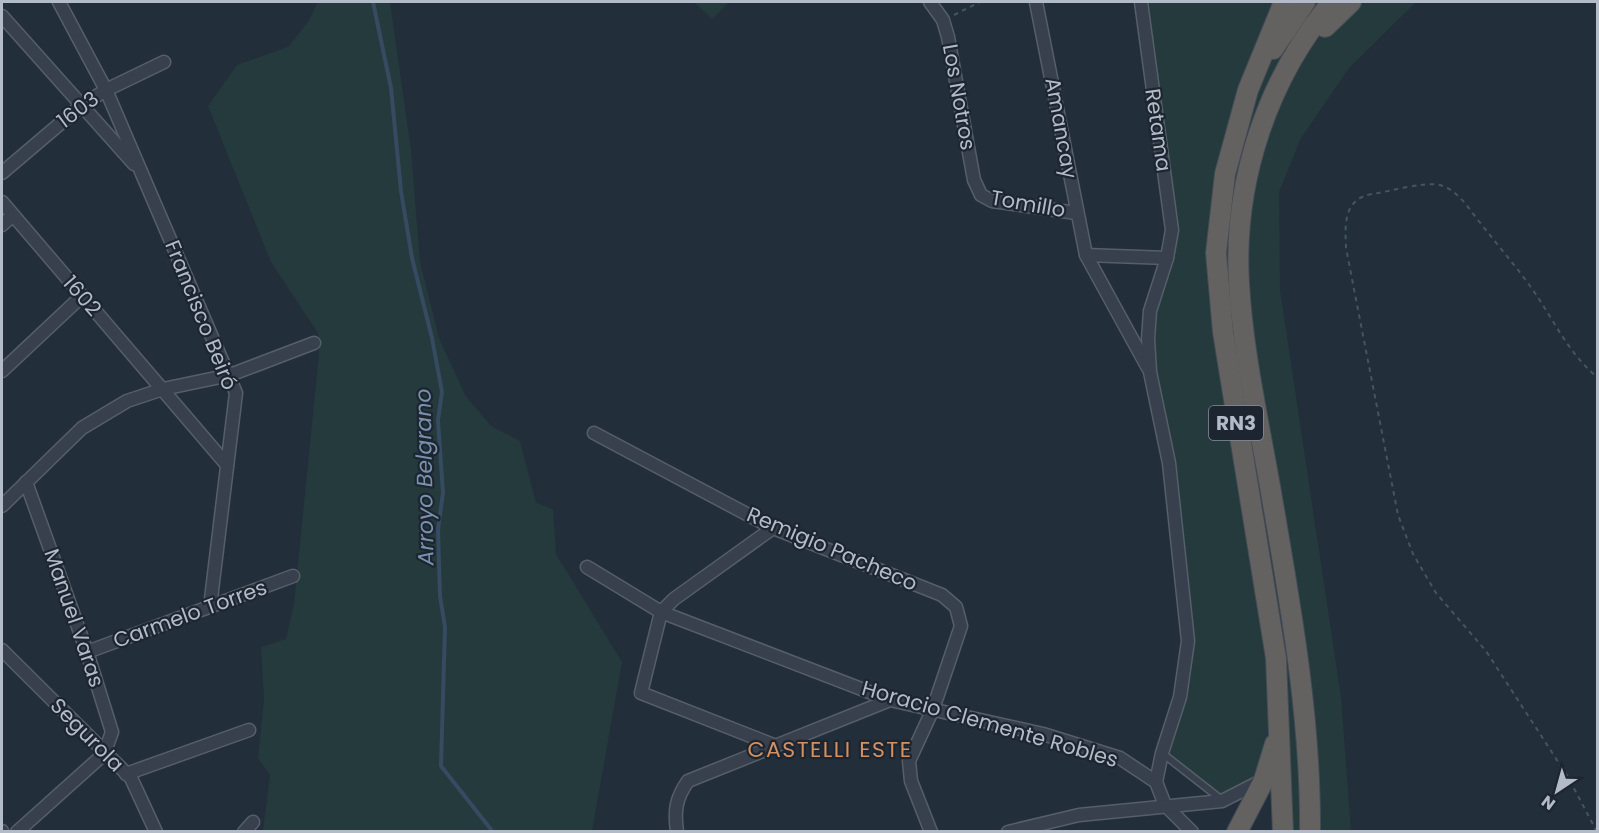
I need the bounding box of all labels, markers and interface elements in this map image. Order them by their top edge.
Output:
street label: Los Notros [936,42,983,152]
street label: Amancay [1038,75,1085,181]
street label: 1603 [51,84,105,135]
street label: Retama [1138,87,1179,173]
street label: Tomillo [988,183,1068,224]
street label: Francisco Beiró [158,236,245,394]
street label: 1602 [57,269,108,322]
water label: Arroyo Belgrano [407,388,442,567]
road number: RN3 [1209,406,1263,440]
street label: Remigio Pacheco [742,499,922,598]
street label: Manuel Varas [37,545,112,691]
street label: Carmelo Torres [109,572,271,655]
street label: Horacio Clemente Robles [859,673,1122,774]
street label: Segurola [44,691,131,778]
district label: CASTELLI ESTE [747,734,913,765]
north arrow [1527,761,1587,821]
text: N [1537,790,1560,816]

